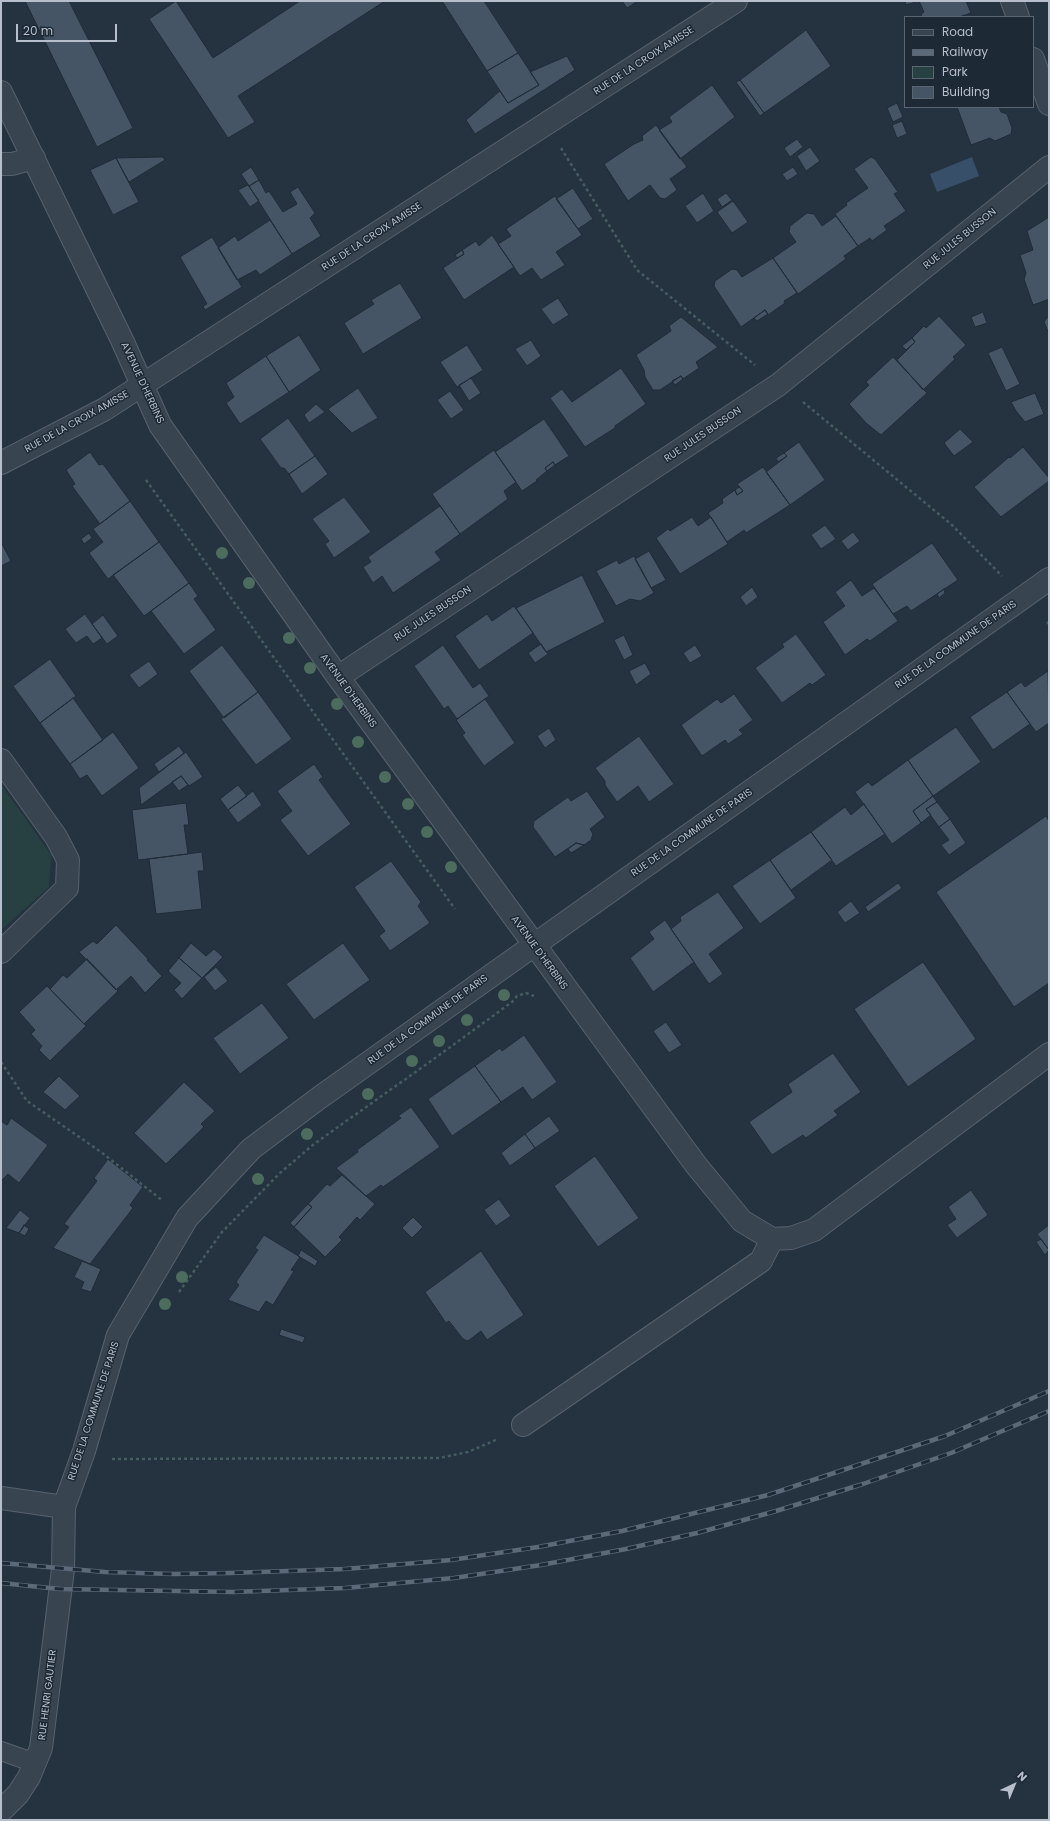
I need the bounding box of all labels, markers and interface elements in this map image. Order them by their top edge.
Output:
scale bar [18,16,119,42]
legend [904,16,1034,108]
text: 20 m [23,22,53,39]
text: Road [942,23,973,40]
street label: RUE DE LA CROIX AMISSE [592,24,696,98]
text: Railway [942,43,988,60]
text: Park [942,63,968,80]
text: Building [942,83,990,100]
street label: RUE DE LA CROIX AMISSE [320,200,424,274]
street label: RUE JULES BUSSON [921,206,999,272]
street label: AVENUE D'HERBINS [118,340,166,426]
street label: RUE DE LA CROIX AMISSE [23,388,131,456]
street label: RUE JULES BUSSON [662,405,744,465]
street label: RUE JULES BUSSON [392,584,474,644]
street label: RUE DE LA COMMUNE DE PARIS [893,598,1019,692]
street label: AVENUE D'HERBINS [317,652,379,730]
street label: RUE DE LA COMMUNE DE PARIS [629,786,755,880]
street label: AVENUE D'HERBINS [508,914,570,992]
street label: RUE DE LA COMMUNE DE PARIS [366,972,490,1068]
street label: RUE DE LA COMMUNE DE PARIS [66,1340,122,1482]
street label: RUE HENRI GAUTIER [36,1649,60,1741]
north arrow [994,1765,1034,1805]
text: N [1014,1768,1031,1785]

